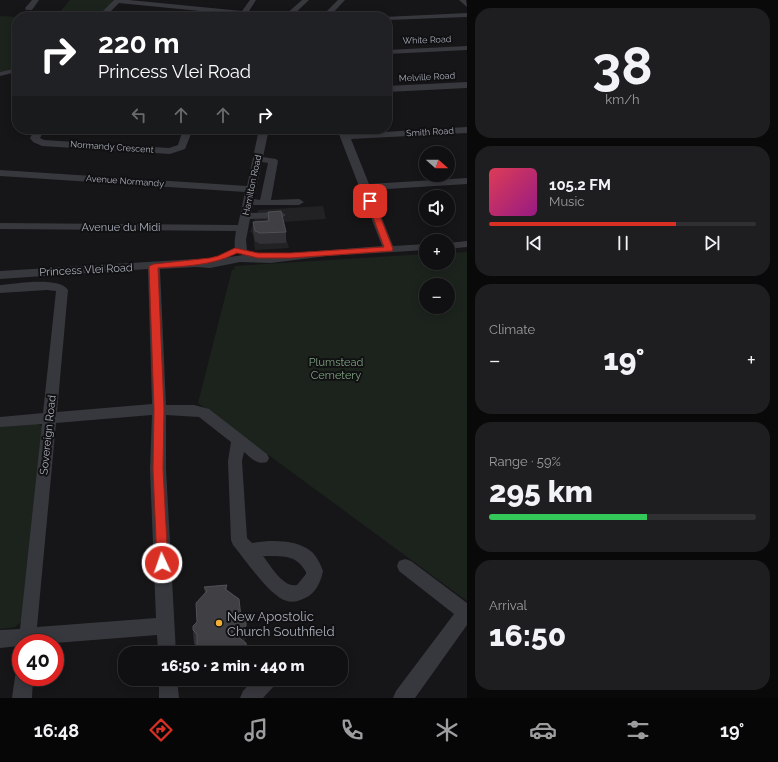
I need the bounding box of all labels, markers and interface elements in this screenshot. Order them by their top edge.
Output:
text: 220 m [98,27,180,60]
icon: right [32,28,84,80]
street label: White Road [402,34,452,46]
text: 38 [592,35,653,96]
text: Princess Vlei Road [98,61,251,82]
street label: Melville Road [399,71,456,83]
text: km/h [605,92,640,107]
icon: left [128,104,150,126]
icon: ahead [170,104,192,126]
icon: ahead [212,104,234,126]
icon: right [254,104,276,126]
street label: Smith Road [406,126,455,138]
street label: Normandy Crescent [70,139,154,155]
north arrow [419,146,455,182]
map controls [419,146,455,314]
street label: Hamilton Road [241,153,263,216]
street label: Avenue Normandy [86,173,164,189]
text: 105.2 FM [549,176,611,194]
pin [353,184,387,218]
icon: arrive [359,190,381,212]
button: sound [419,190,455,226]
text: Music [549,194,584,209]
street label: Avenue du Midi [82,221,160,234]
icon: previous [523,232,545,254]
icon: pause [612,232,634,254]
icon: next [701,232,723,254]
button: + [419,234,455,270]
street label: Princess Vlei Road [39,261,133,279]
button: − [419,278,455,314]
text: Climate [489,322,535,337]
text: 19° [603,342,644,377]
text: − [489,347,501,373]
text: + [747,347,756,373]
park label: Plumstead Cemetery [309,356,363,382]
street label: Sovereign Road [37,394,59,476]
text: Range · 59% [489,454,561,469]
text: 295 km [489,474,593,509]
position arrow [141,542,183,584]
text: Arrival [489,598,527,613]
place label: New Apostolic Church Southfield [227,609,335,639]
marker: New Apostolic Church Southfield [214,618,224,628]
text: 16:50 [489,618,566,653]
speed limit sign: 40 [12,634,64,686]
text: 16:50 · 2 min · 440 m [161,657,305,675]
icon: directions [147,716,175,744]
icon: music [242,716,270,744]
icon: phone [338,716,366,744]
icon: climate [433,716,461,744]
icon: car [529,716,557,744]
icon: filters [624,716,652,744]
text: 16:48 [34,720,79,741]
text: 19° [720,720,744,741]

